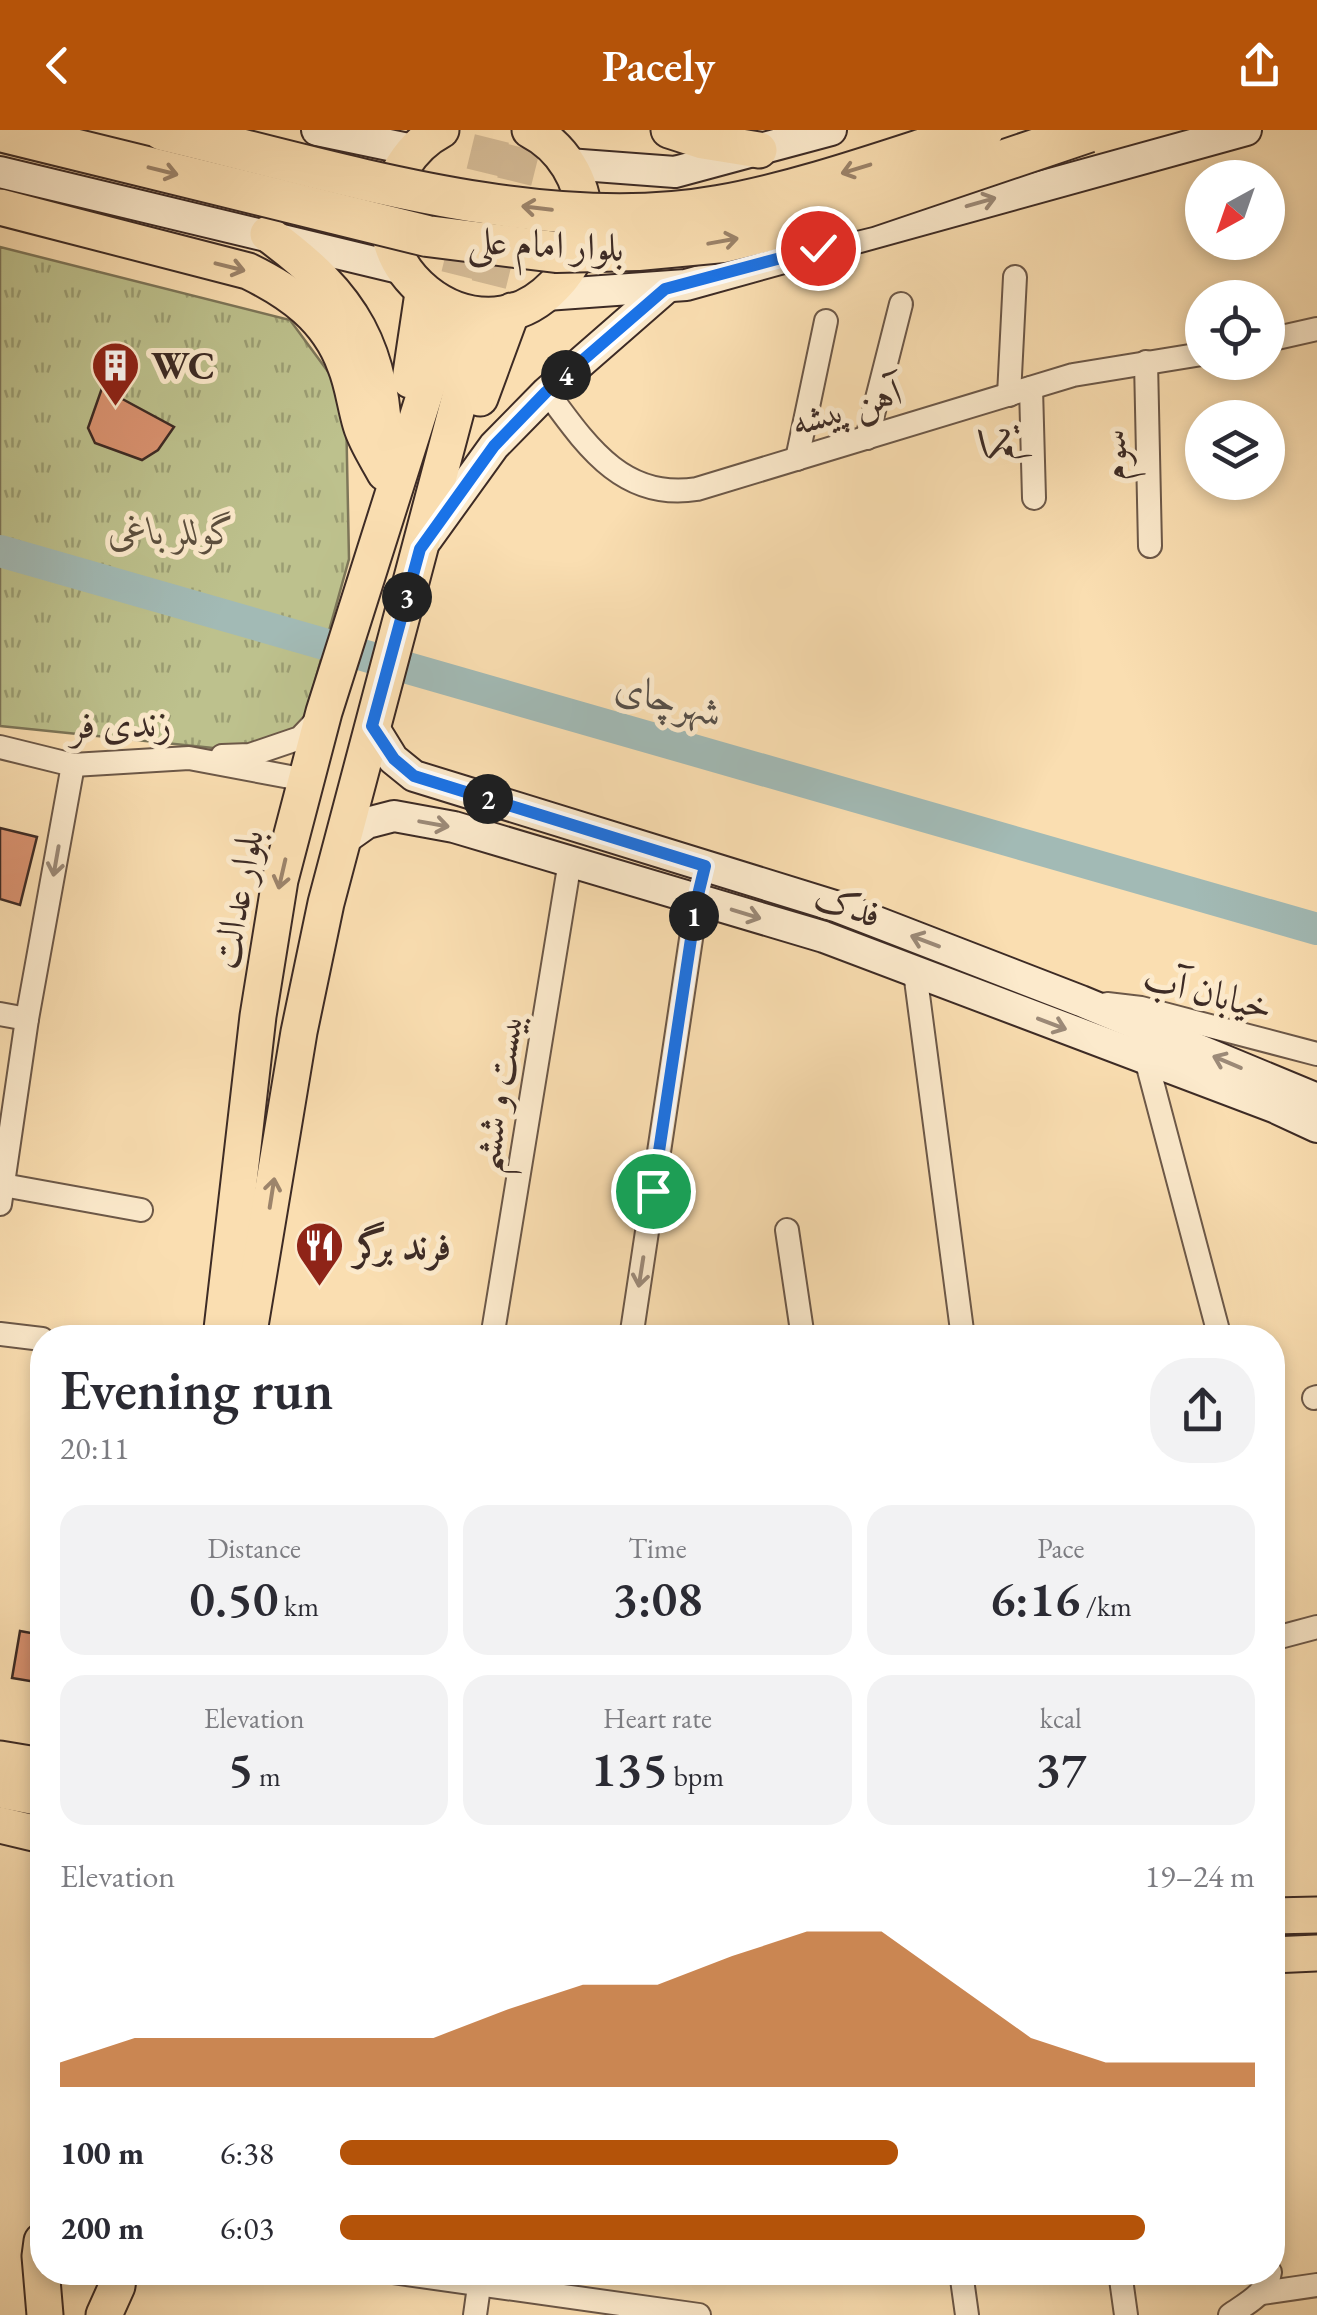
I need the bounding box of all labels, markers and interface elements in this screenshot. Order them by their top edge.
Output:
text: Pacely [602,36,715,94]
icon: back [30,38,85,93]
icon: share [1232,38,1287,93]
north arrow [1185,160,1285,260]
map controls [1185,160,1285,500]
one-way arrow [841,161,872,179]
one-way arrow [146,163,178,181]
one-way arrow [965,191,996,210]
one-way arrow [521,198,553,217]
pin [776,206,861,291]
street label: بلوار امام علی [466,215,625,281]
icon: check [791,221,846,276]
one-way arrow [706,231,739,250]
one-way arrow [214,258,245,277]
button: locate [1185,280,1285,380]
building icon: WC [90,340,142,408]
place label: WC [151,341,215,390]
pin: 4 [541,350,591,400]
text: 4 [559,357,573,393]
street label: آهن پیشه [784,365,911,448]
button: layers [1185,400,1285,500]
street label: یکم [971,424,1033,462]
street label: سوم [1088,428,1146,481]
park label: گوللر باغی [108,506,238,555]
pin: 3 [382,572,432,622]
text: 3 [400,579,414,615]
water label: شهرچای [609,659,730,741]
street label: زندی فر [66,698,172,749]
pin: 2 [463,774,513,824]
text: 2 [481,781,495,817]
one-way arrow [417,815,450,834]
street label: بلوار عدالت [199,825,274,973]
one-way arrow [46,844,65,877]
one-way arrow [272,857,290,889]
street label: فدک [808,870,888,939]
pin: 1 [669,891,719,941]
text: 1 [687,898,701,934]
one-way arrow [730,906,761,924]
one-way arrow [910,931,941,949]
street label: خیابان آب [1138,952,1278,1031]
street label: بیست و ششم [460,1009,547,1179]
one-way arrow [1036,1016,1066,1034]
one-way arrow [1212,1051,1243,1069]
pin [611,1149,696,1234]
icon: arrive [626,1164,681,1219]
one-way arrow [263,1178,282,1210]
restaurant icon: فرند برگر [293,1220,345,1288]
place label: فرند برگر [350,1221,451,1271]
one-way arrow [631,1255,649,1288]
text: Evening run [60,1354,333,1425]
button: share [1150,1358,1255,1463]
text: 20:11 [60,1427,129,1469]
text: Distance [207,1530,301,1566]
text: Time [628,1530,687,1566]
text: Pace [1037,1530,1084,1566]
text: 0.50 [189,1566,278,1631]
text: 3:08 [612,1566,703,1631]
text: 6:16 [990,1566,1080,1631]
text: km [278,1588,319,1624]
text: /km [1080,1588,1132,1624]
text: Elevation [204,1700,305,1736]
text: Heart rate [603,1700,712,1736]
text: kcal [1040,1700,1082,1736]
text: 5 [228,1736,253,1801]
text: 135 [591,1736,668,1801]
text: 37 [1035,1736,1086,1801]
text: m [253,1758,281,1794]
text: bpm [668,1758,724,1794]
text: Elevation [60,1855,175,1897]
text: 19–24 m [1145,1855,1255,1897]
text: 100 m [60,2132,144,2174]
text: 6:38 [220,2132,274,2174]
text: 200 m [60,2207,144,2249]
text: 6:03 [220,2207,274,2249]

